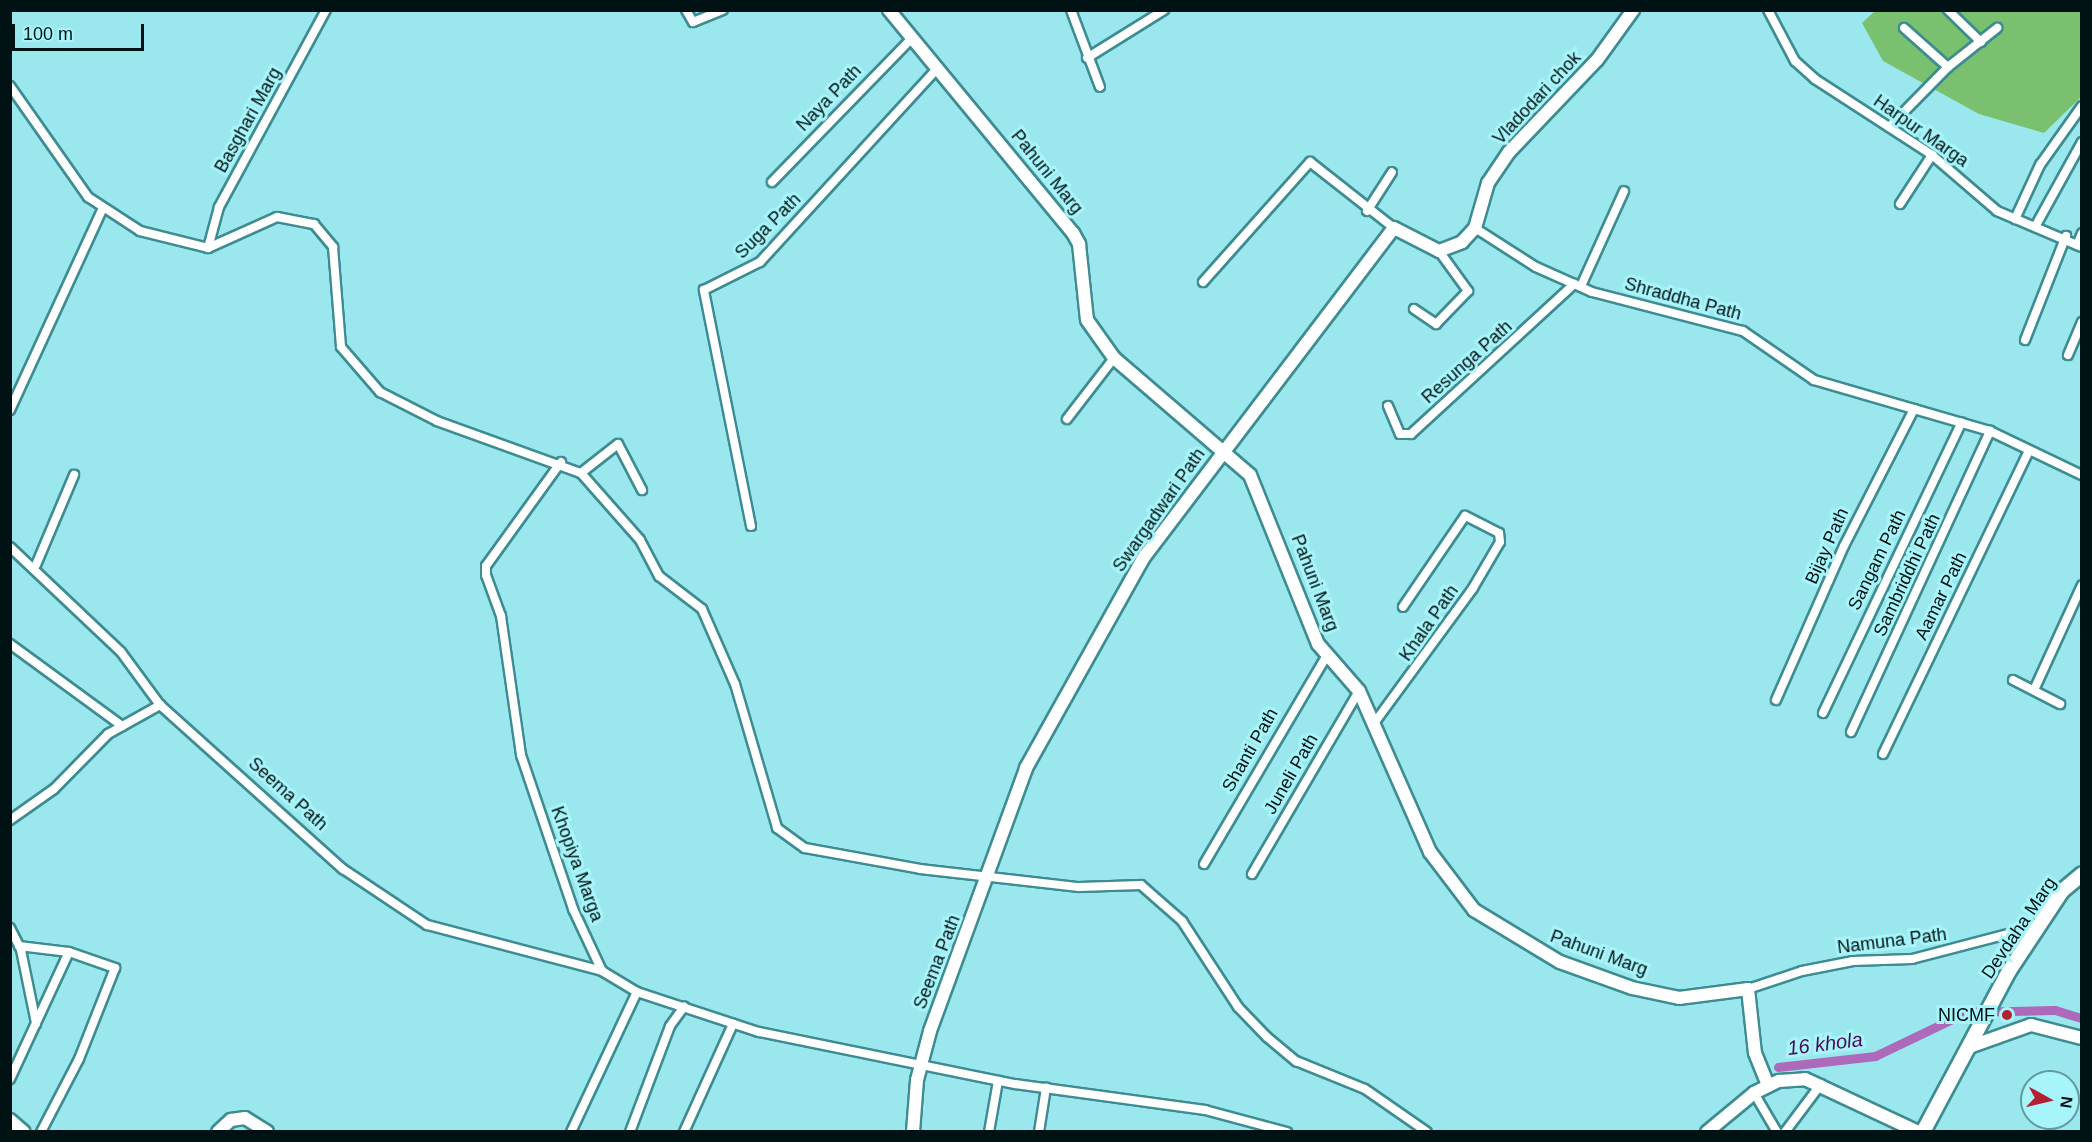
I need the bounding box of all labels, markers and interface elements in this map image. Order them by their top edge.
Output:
scale bar [15,12,147,50]
text: 100 m [23,24,73,44]
street label: Vladodari chok [1488,47,1586,149]
street label: Naya Path [792,60,866,136]
street label: Basghari Marg [210,64,286,176]
street label: Harpur Marga [1869,90,1973,172]
street label: Pahuni Marg [1006,126,1088,218]
street label: Suga Path [731,189,805,263]
street label: Shraddha Path [1622,273,1744,325]
street label: Resunga Path [1417,316,1517,408]
street label: Swargadwari Path [1108,444,1210,576]
street label: Bijay Path [1801,505,1853,587]
street label: Sangam Path [1843,506,1911,614]
street label: Sambriddhi Path [1869,510,1945,640]
street label: Pahuni Marg [1287,531,1343,635]
street label: Aamar Path [1910,549,1972,643]
street label: Khala Path [1395,581,1463,665]
street label: Shanti Path [1217,704,1283,796]
street label: Juneli Path [1259,730,1323,818]
street label: Seema Path [244,753,332,835]
street label: Khopiya Marga [546,803,608,925]
street label: Devdaha Marg [1977,873,2061,983]
street label: Seema Path [909,912,965,1012]
street label: Namuna Path [1836,924,1948,958]
street label: Pahuni Marg [1547,925,1651,981]
place label: NICMF [1938,1004,1995,1026]
marker: NICMF [2000,1008,2014,1022]
water label: 16 khola [1786,1027,1864,1061]
north arrow [2020,1070,2080,1130]
text: N [2057,1095,2076,1109]

